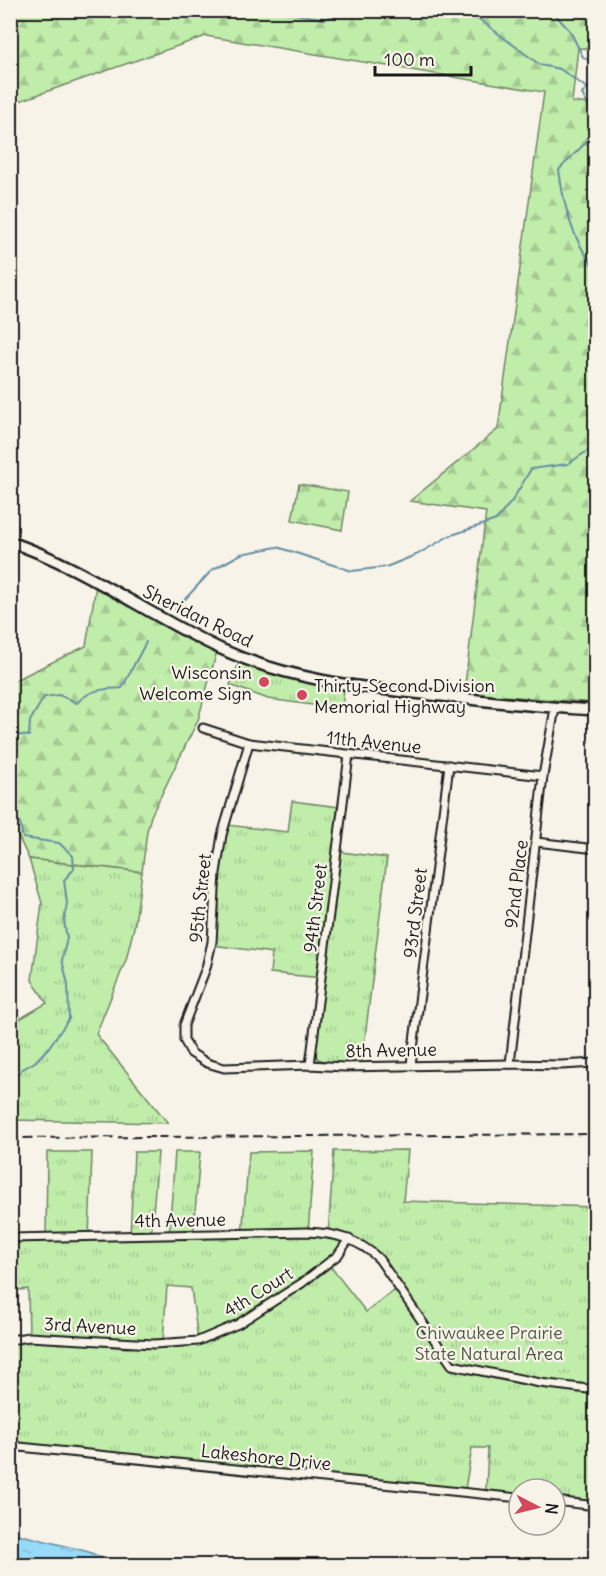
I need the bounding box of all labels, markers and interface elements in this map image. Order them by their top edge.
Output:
scale bar [375,39,471,77]
text: 100 m [384,48,435,71]
street label: Sheridan Road [139,580,257,653]
place label: Wisconsin Welcome Sign [139,661,252,705]
place label: Thirty-Second Division Memorial Highway [314,674,495,718]
marker: Wisconsin Welcome Sign [257,675,271,689]
marker: Thirty-Second Division Memorial Highway [295,688,309,702]
street label: 11th Avenue [325,726,423,758]
street label: 92nd Place [499,838,533,930]
street label: 95th Street [184,852,216,944]
street label: 94th Street [298,862,332,954]
street label: 93rd Street [398,867,432,959]
street label: 8th Avenue [345,1038,437,1062]
street label: 4th Avenue [134,1208,226,1232]
street label: 4th Court [219,1262,297,1322]
street label: 3rd Avenue [43,1312,137,1340]
park label: Chiwaukee Prairie State Natural Area [414,1321,564,1365]
street label: Lakeshore Drive [200,1439,332,1475]
north arrow [507,1477,567,1537]
text: N [541,1502,562,1516]

